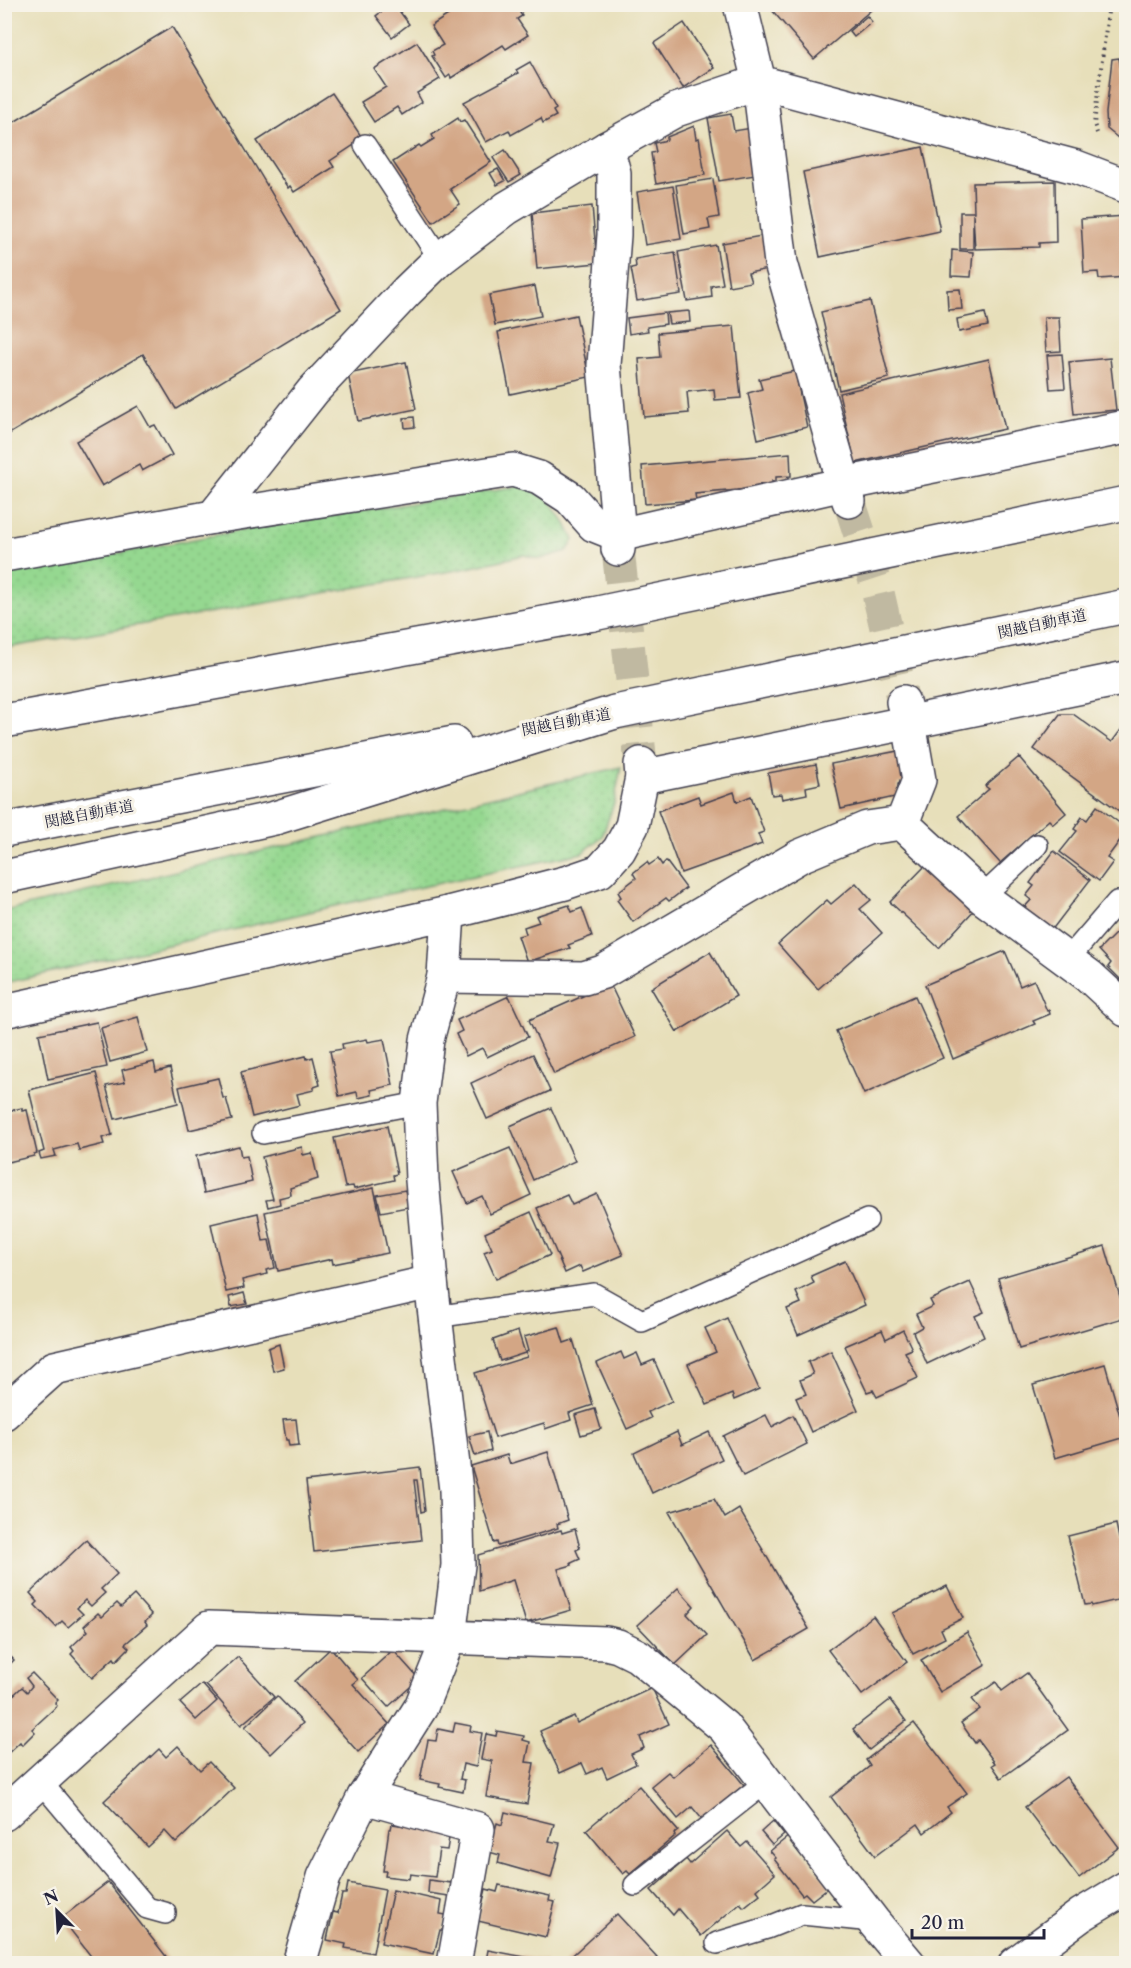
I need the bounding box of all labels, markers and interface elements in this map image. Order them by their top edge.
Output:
street label: 関越自動車道 [996,605,1088,642]
street label: 関越自動車道 [520,704,612,739]
street label: 関越自動車道 [43,796,135,831]
north arrow [27,1881,87,1941]
text: N [40,1885,61,1909]
scale bar [912,1902,1044,1940]
text: 20 m [921,1912,965,1934]

